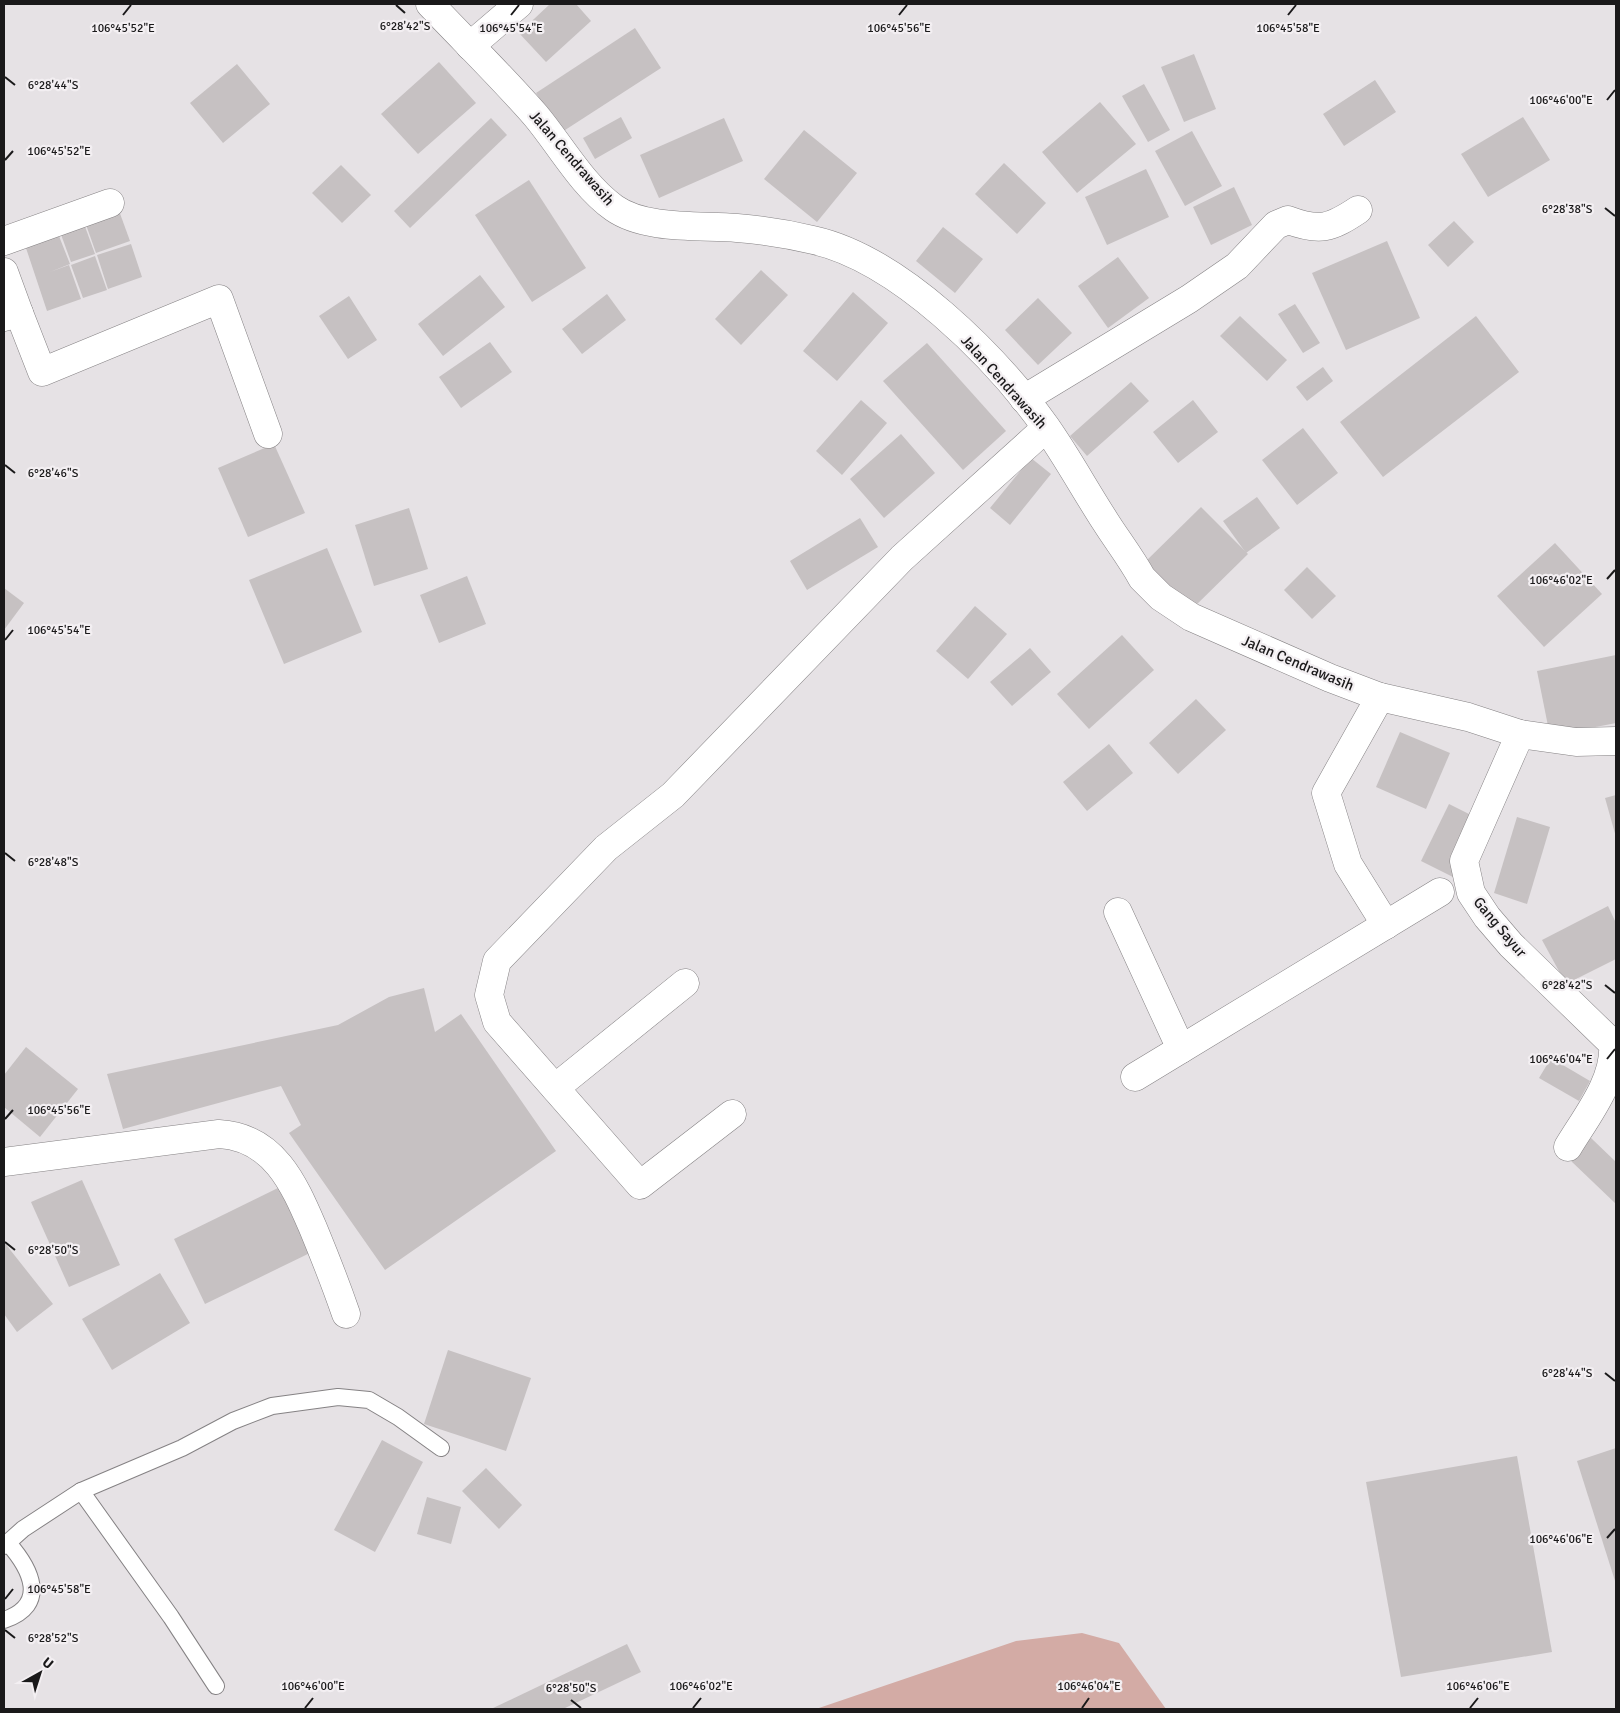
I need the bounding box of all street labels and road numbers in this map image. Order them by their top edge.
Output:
street label: Jalan Cendrawasih [526,107,618,209]
street label: Jalan Cendrawasih [957,331,1051,433]
street label: Jalan Cendrawasih [1239,631,1357,695]
street label: Gang Sayur [1470,893,1531,961]

